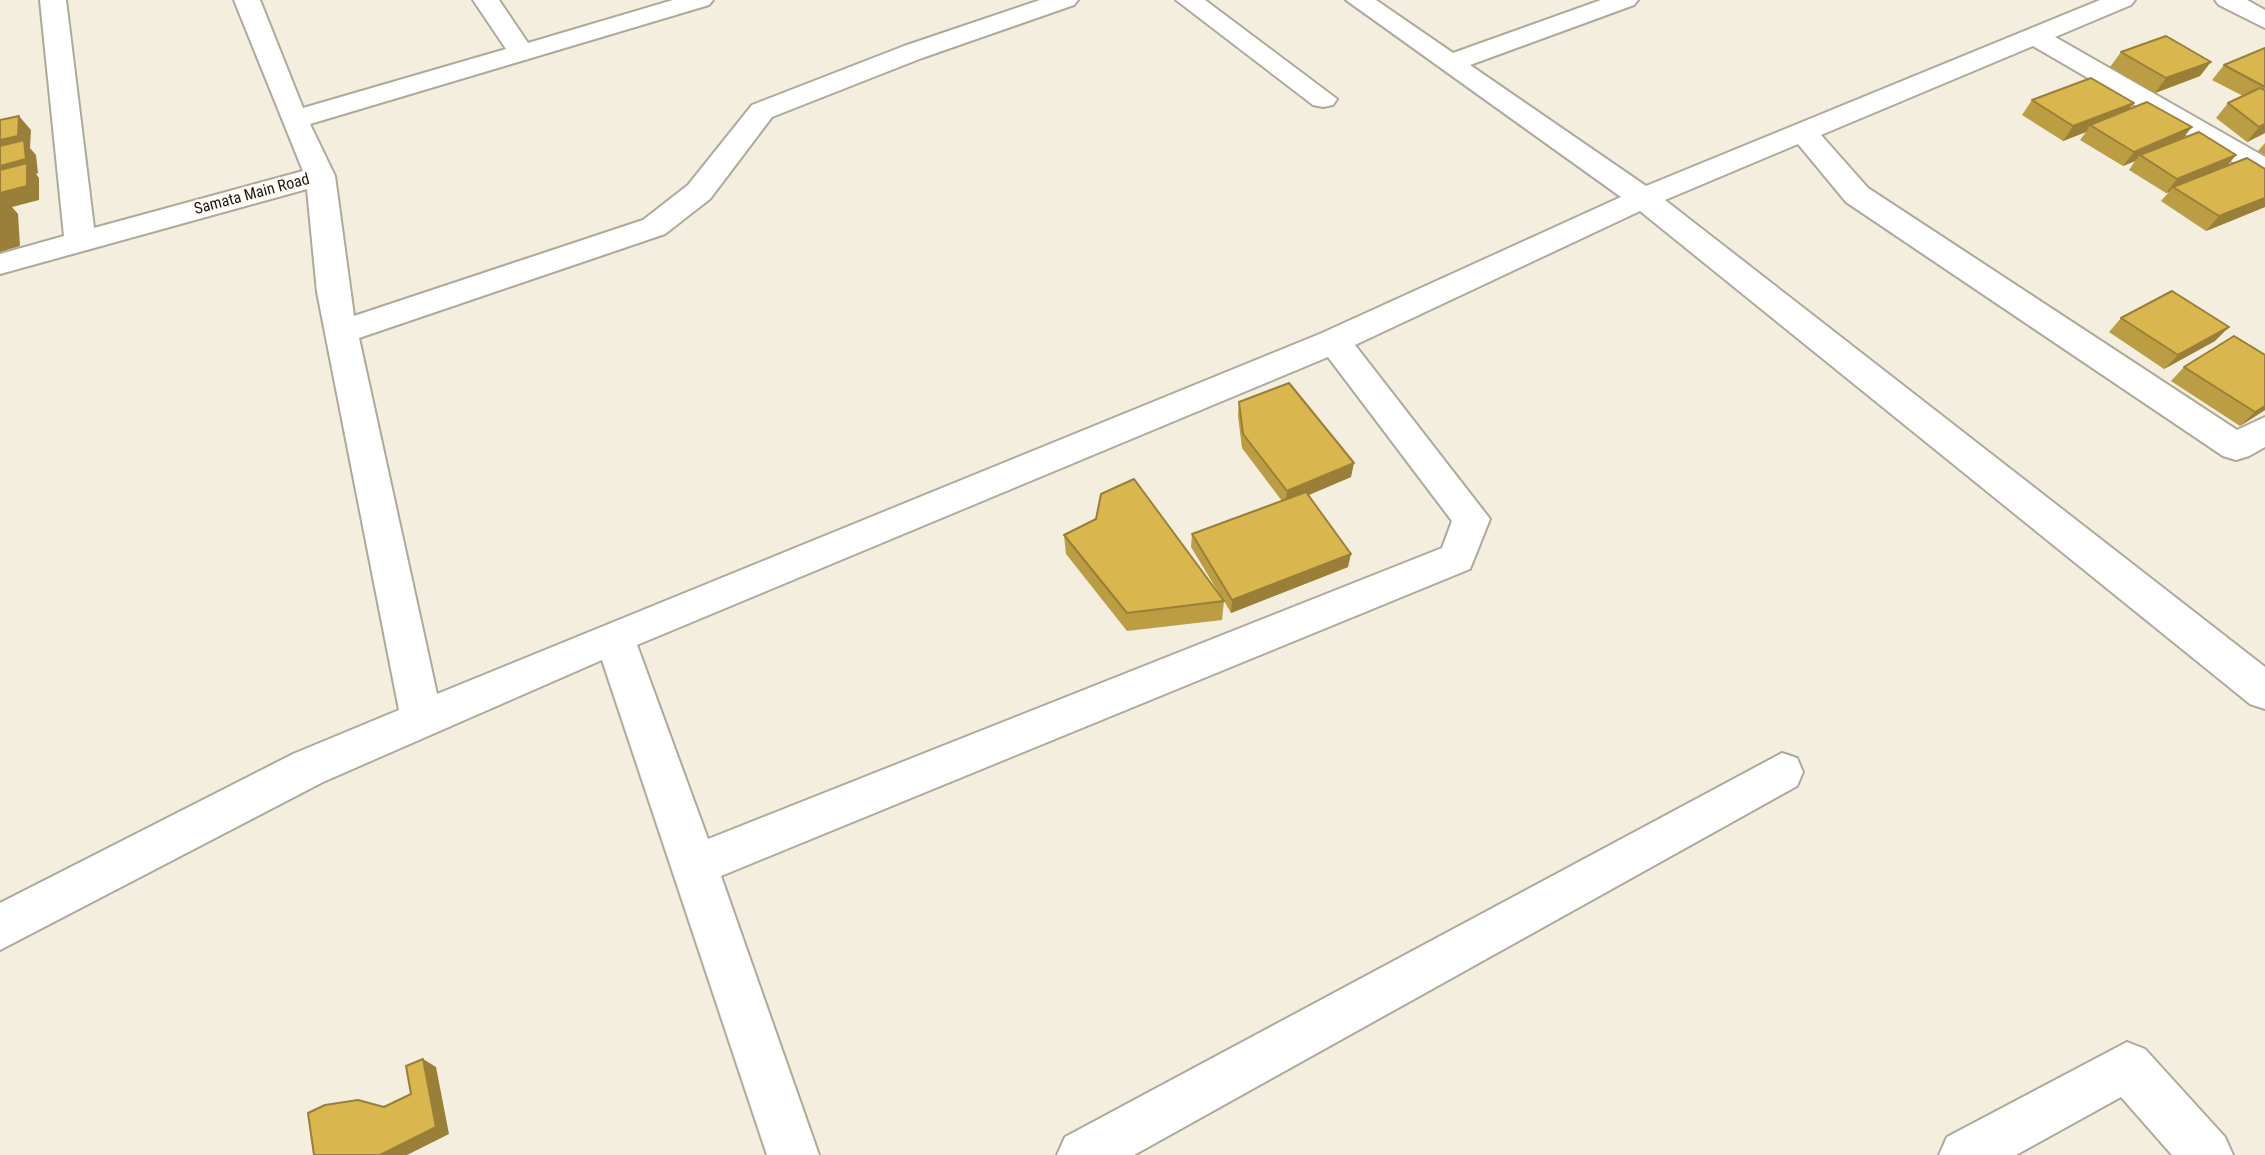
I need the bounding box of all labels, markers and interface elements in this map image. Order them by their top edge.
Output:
street label: Samata Main Road [192,170,312,220]

